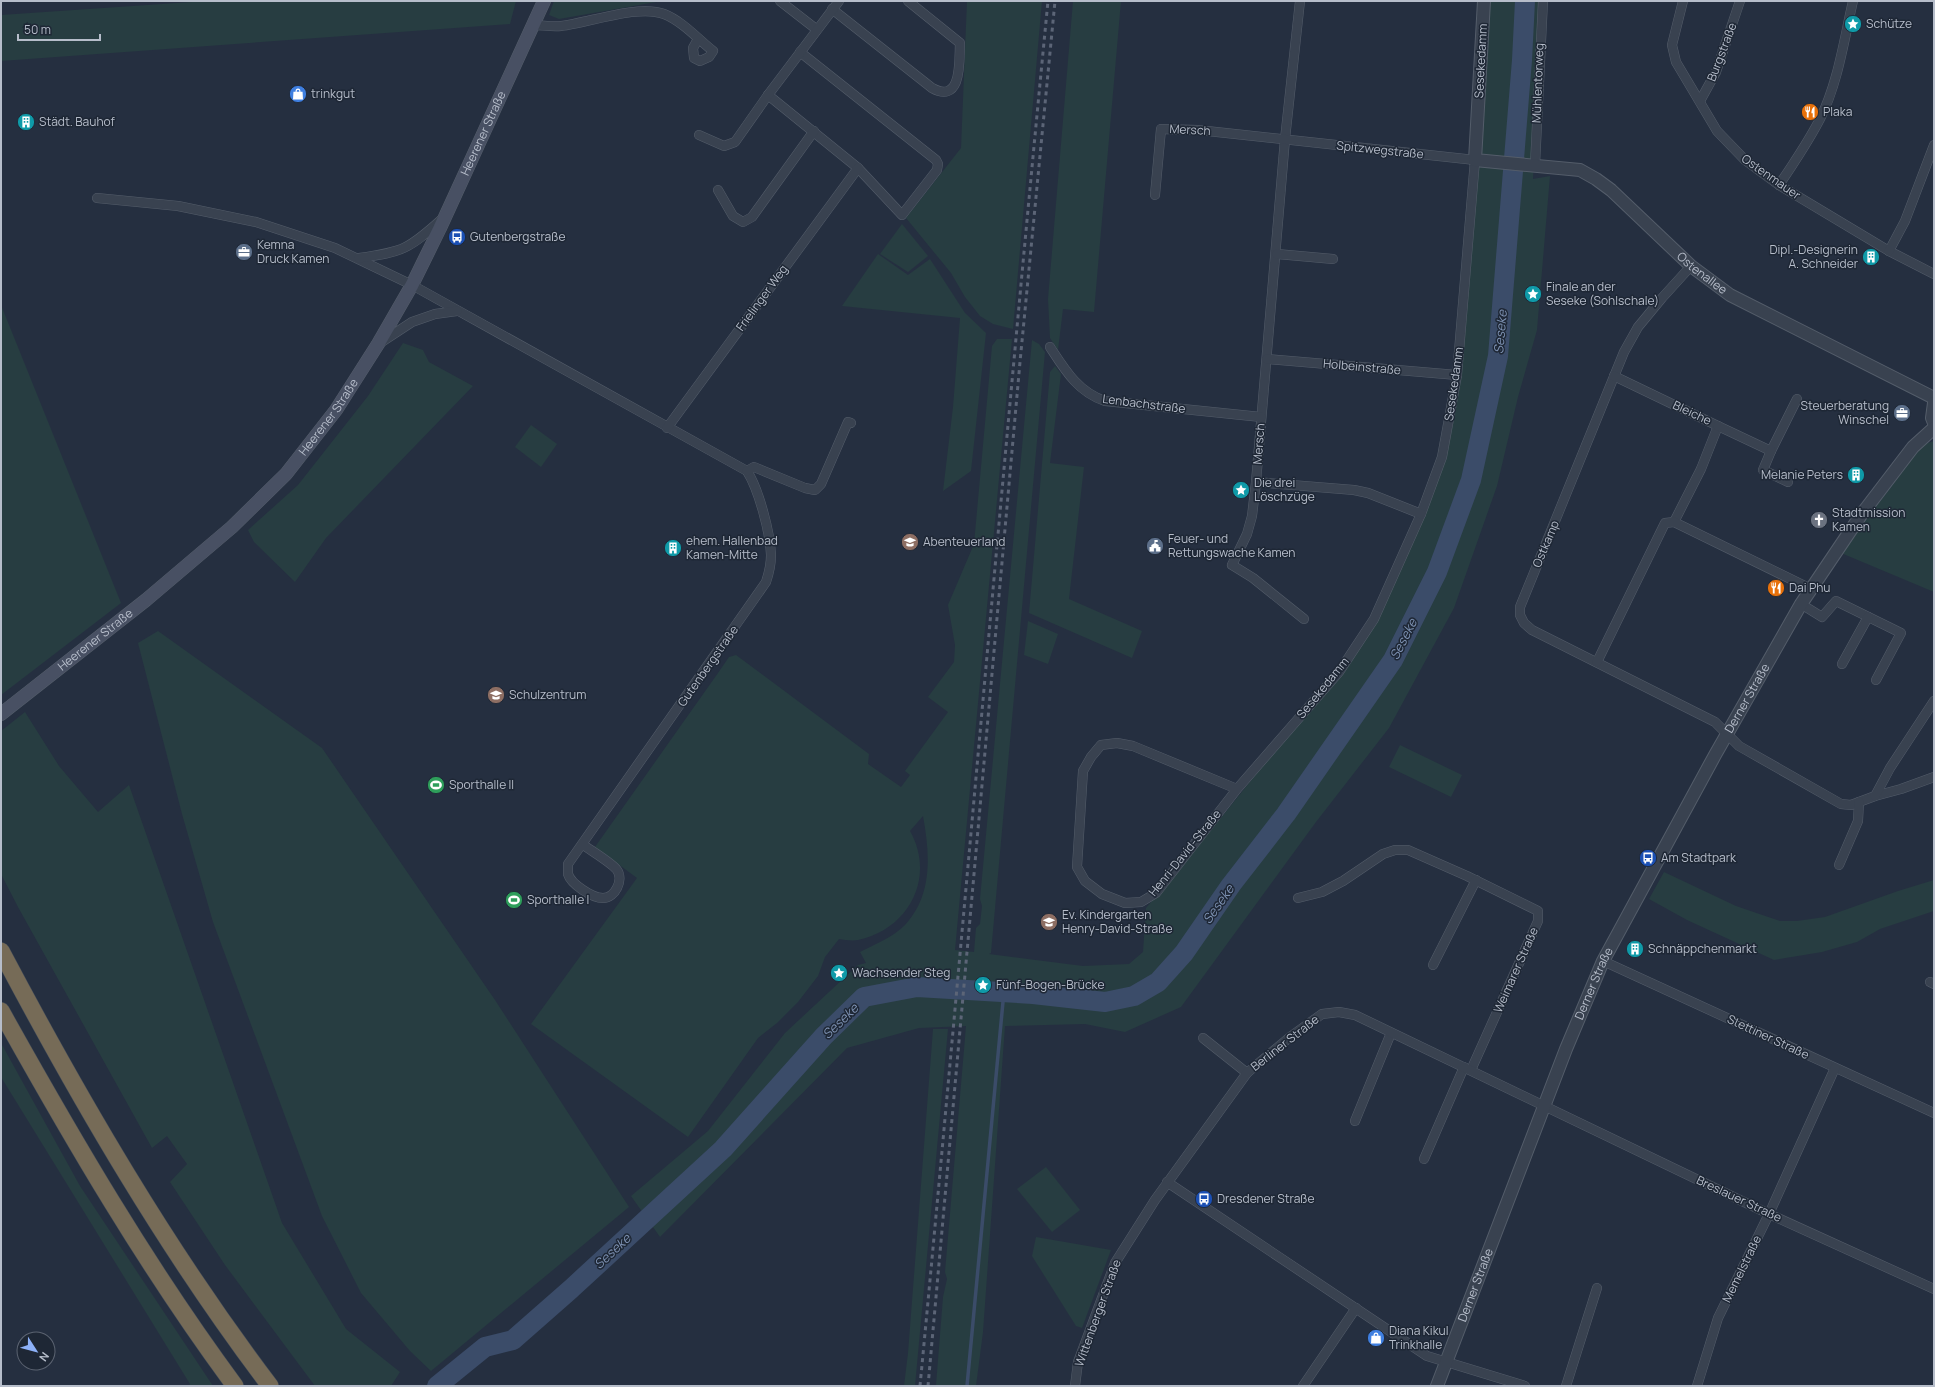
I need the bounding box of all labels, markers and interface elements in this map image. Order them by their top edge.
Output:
place icon: Schütze [1843,14,1863,34]
place label: Schütze [1866,15,1912,32]
scale bar [18,16,100,42]
street label: Burgstraße [1703,20,1741,84]
text: 50 m [24,21,51,38]
street label: Sesekedamm [1470,23,1491,99]
street label: Mühlentorweg [1528,43,1547,123]
shop icon: trinkgut [288,84,308,104]
place label: trinkgut [311,85,355,102]
street label: Heerener Straße [456,88,510,178]
restaurant icon: Plaka [1800,102,1820,122]
place label: Plaka [1823,103,1852,120]
building icon: Städt. Bauhof [16,112,36,132]
place label: Städt. Bauhof [39,113,116,130]
street label: Mersch [1169,120,1211,139]
street label: Spitzwegstraße [1336,136,1425,163]
street label: Ostenmauer [1738,150,1805,204]
bus stop icon: Gutenbergstraße [447,227,467,247]
place label: Gutenbergstraße [470,228,565,245]
place label: Kemna Druck Kamen [257,236,329,267]
place label: Dipl.-Designerin A. Schneider [1770,241,1859,272]
office icon: Kemna Druck Kamen [234,242,254,262]
building icon: Dipl.-Designerin A. Schneider [1861,247,1881,267]
street label: Ostenallee [1673,248,1731,298]
street label: Frielinger Weg [732,261,792,334]
place label: Finale an der Seseke (Sohlschale) [1546,278,1659,309]
place icon: Finale an der Seseke (Sohlschale) [1523,284,1543,304]
water label: Seseke [1489,308,1511,355]
street label: Sesekedamm [1440,346,1467,422]
street label: Holbeinstraße [1322,355,1402,378]
street label: Heerener Straße [295,375,362,459]
street label: Lenbachstraße [1101,390,1187,417]
street label: Bleiche [1670,396,1714,429]
place label: Steuerberatung Winschel [1801,397,1889,428]
office icon: Steuerberatung Winschel [1892,403,1912,423]
street label: Mersch [1249,423,1268,465]
building icon: Melanie Peters [1846,465,1866,485]
place label: Melanie Peters [1761,466,1843,483]
place label: Die drei Löschzüge [1254,474,1315,505]
place icon: Die drei Löschzüge [1231,480,1251,500]
place label: Stadtmission Kamen [1832,504,1905,535]
church icon: Stadtmission Kamen [1809,510,1829,530]
street label: Ostkamp [1528,518,1563,570]
place label: Feuer- und Rettungswache Kamen [1168,530,1296,561]
place label: ehem. Hallenbad Kamen-Mitte [686,532,778,563]
school or university icon: Abenteuerland [900,532,920,552]
place label: Abenteuerland [923,533,1005,550]
public building icon: Feuer- und Rettungswache Kamen [1145,536,1165,556]
building icon: ehem. Hallenbad Kamen-Mitte [663,538,683,558]
restaurant icon: Dai Phu [1766,578,1786,598]
place label: Dai Phu [1789,579,1830,596]
street label: Heerener Straße [54,605,136,674]
water label: Seseke [1385,614,1422,663]
street label: Gutenbergstraße [673,622,742,710]
street label: Sesekedamm [1292,653,1353,722]
street label: Derner Straße [1720,660,1773,736]
school or university icon: Schulzentrum [486,685,506,705]
place label: Schulzentrum [509,686,586,703]
sports icon: Sporthalle II [426,775,446,795]
place label: Sporthalle II [449,776,514,793]
street label: Henri-David-Straße [1144,806,1225,900]
bus stop icon: Am Stadtpark [1638,848,1658,868]
place label: Am Stadtpark [1661,849,1737,866]
water label: Seseke [1198,880,1239,927]
sports icon: Sporthalle I [504,890,524,910]
place label: Sporthalle I [527,891,589,908]
place label: Ev. Kindergarten Henry-David-Straße [1062,906,1172,937]
school or university icon: Ev. Kindergarten Henry-David-Straße [1039,912,1059,932]
street label: Weimarer Straße [1489,924,1542,1015]
building icon: Schnäppchenmarkt [1625,939,1645,959]
place label: Schnäppchenmarkt [1648,940,1757,957]
street label: Derner Straße [1570,944,1617,1022]
place icon: Wachsender Steg [829,963,849,983]
place label: Wachsender Steg [852,964,950,981]
place icon: Fünf-Bogen-Brücke [973,975,993,995]
place label: Fünf-Bogen-Brücke [996,976,1104,993]
water label: Seseke [818,998,863,1043]
street label: Stettiner Straße [1724,1010,1812,1063]
street label: Berliner Straße [1247,1011,1322,1075]
street label: Breslauer Straße [1694,1171,1785,1226]
bus stop icon: Dresdener Straße [1194,1189,1214,1209]
place label: Dresdener Straße [1217,1190,1315,1207]
water label: Seseke [590,1228,635,1273]
street label: Memelstraße [1718,1232,1765,1305]
street label: Derner Straße [1453,1246,1497,1324]
street label: Wittenberger Straße [1070,1257,1125,1369]
place label: Diana Kikul Trinkhalle [1389,1322,1449,1353]
shop icon: Diana Kikul Trinkhalle [1366,1328,1386,1348]
north arrow [16,1331,56,1371]
text: N [36,1350,53,1365]

